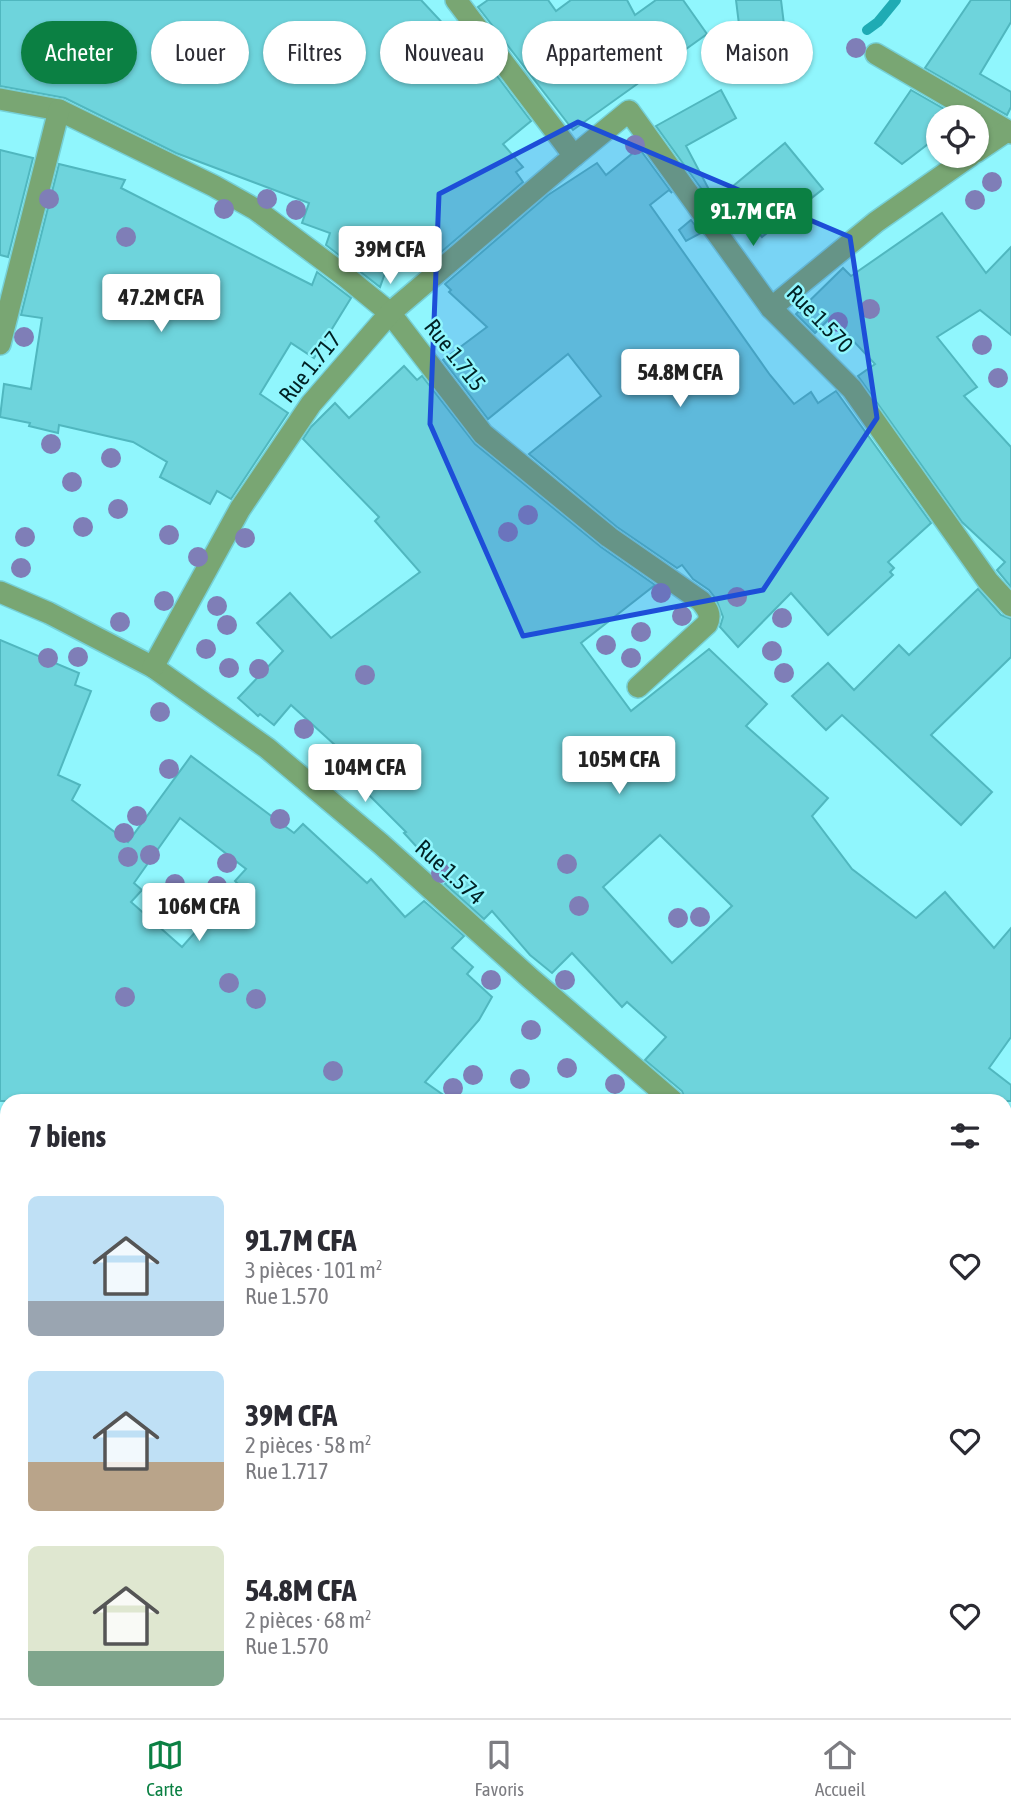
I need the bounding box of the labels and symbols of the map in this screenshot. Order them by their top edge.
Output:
pin: 91.7M CFA [673,188,833,248]
pin: 39M CFA [325,226,455,286]
pin: 47.2M CFA [81,274,241,334]
street label: Rue 1.570 [782,280,858,358]
street label: Rue 1.715 [419,314,491,396]
street label: Rue 1.717 [274,326,346,408]
pin: 54.8M CFA [600,350,760,409]
pin: 105M CFA [547,736,691,796]
pin: 104M CFA [293,744,437,804]
street label: Rue 1.574 [410,834,490,910]
pin: 106M CFA [127,884,271,943]

